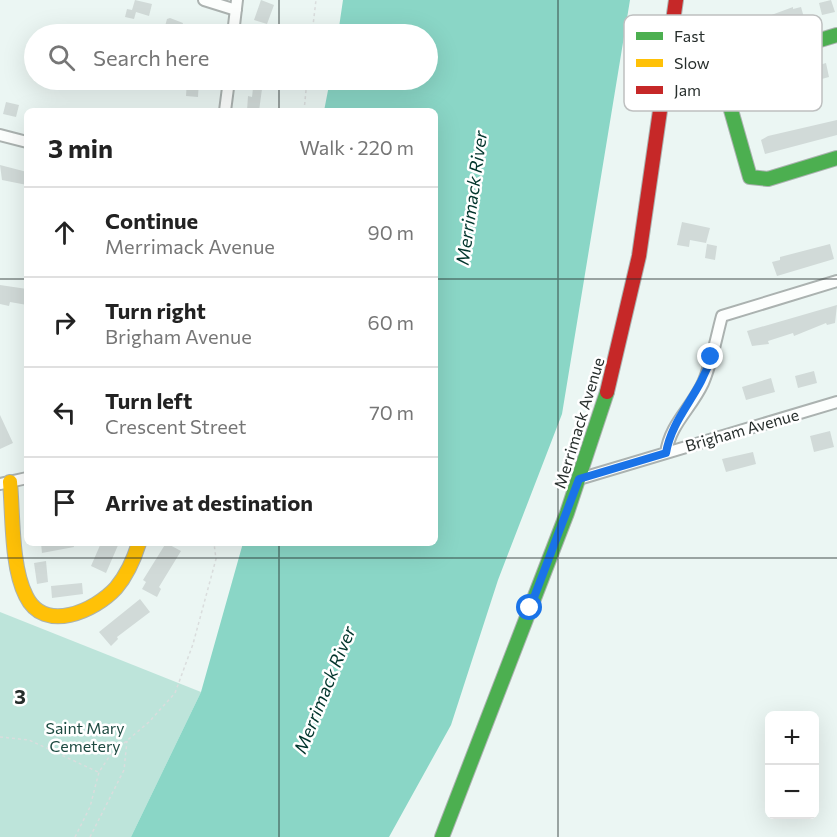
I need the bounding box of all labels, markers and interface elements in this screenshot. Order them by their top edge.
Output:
legend [624,15,822,111]
search box [24,24,438,90]
text: Fast [674,26,705,45]
icon: search [45,41,78,74]
text: Search here [93,44,209,71]
text: Slow [674,53,710,72]
text: Jam [674,80,701,99]
water label: Merrimack River [451,129,491,266]
text: 3 min [48,132,113,163]
text: Walk · 220 m [299,135,414,159]
text: Continue [105,207,198,234]
icon: ahead [48,216,81,249]
text: 90 m [368,220,414,244]
text: Merrimack Avenue [105,234,275,258]
text: Turn right [105,297,206,324]
icon: right [48,306,81,339]
text: 60 m [368,310,414,334]
text: Brigham Avenue [105,324,252,348]
route end [697,343,723,369]
street label: Merrimack Avenue [550,355,607,491]
text: Turn left [105,387,192,414]
icon: left [48,396,81,429]
text: 70 m [369,400,414,424]
street label: Brigham Avenue [683,404,801,455]
text: Crescent Street [105,414,246,438]
icon: arrive [48,486,81,519]
text: Arrive at destination [105,489,313,516]
route start [516,594,542,620]
water label: Merrimack River [289,622,360,756]
text: 3 [14,684,26,708]
map controls [765,711,819,819]
button: + [765,711,819,765]
park label: Saint Mary Cemetery [46,718,124,755]
button: − [765,765,819,819]

